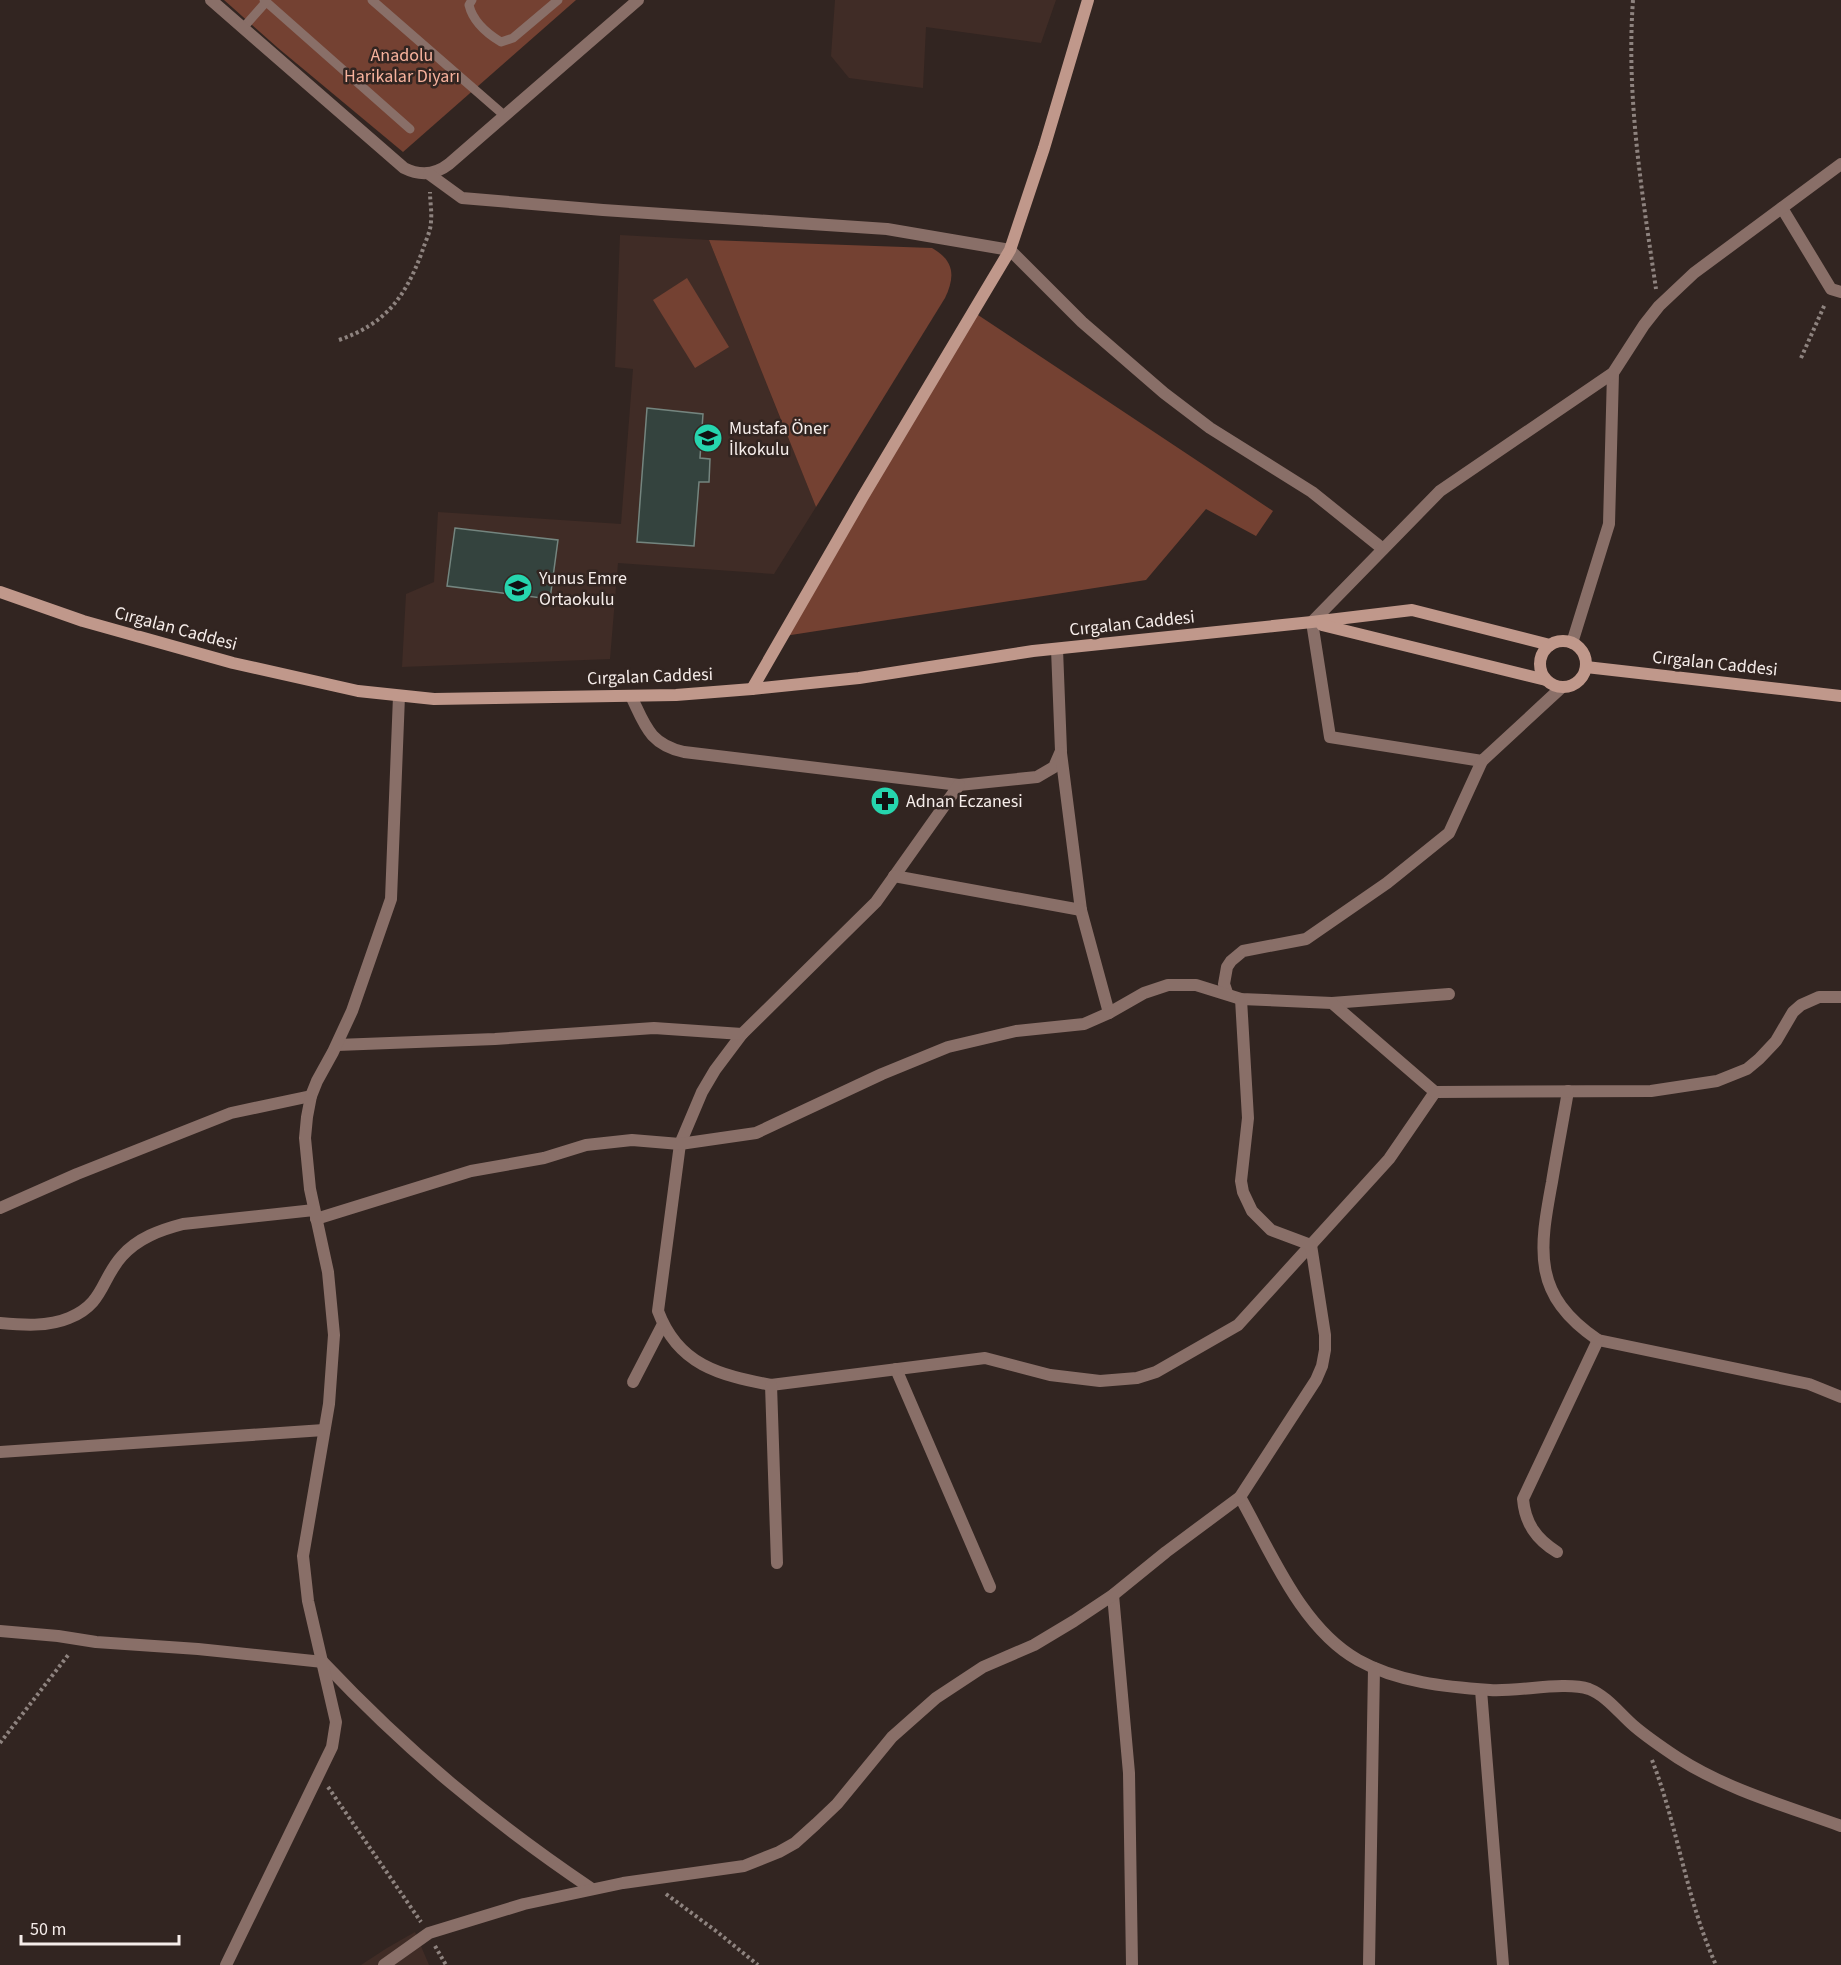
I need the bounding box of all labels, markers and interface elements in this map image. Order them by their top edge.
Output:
park label: Anadolu Harikalar Diyarı [344,43,460,89]
place label: Mustafa Öner İlkokulu [729,416,829,462]
school or university icon: Mustafa Öner İlkokulu [692,422,724,454]
place label: Yunus Emre Ortaokulu [538,566,627,612]
school or university icon: Yunus Emre Ortaokulu [502,572,534,604]
street label: Cırgalan Caddesi [112,600,240,657]
street label: Cırgalan Caddesi [1068,604,1196,643]
street label: Cırgalan Caddesi [1651,644,1779,683]
street label: Cırgalan Caddesi [587,662,713,691]
pharmacy icon: Adnan Eczanesi [869,785,901,817]
place label: Adnan Eczanesi [906,789,1023,814]
scale bar [21,1908,178,1946]
text: 50 m [30,1917,66,1942]

